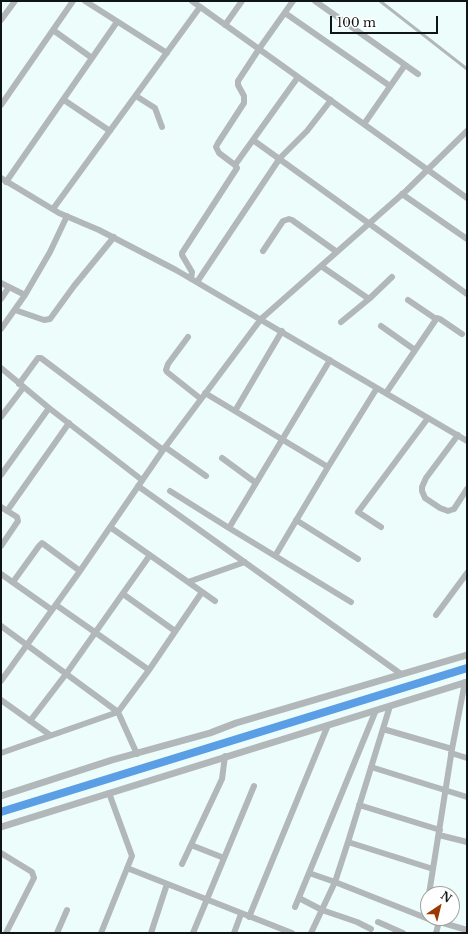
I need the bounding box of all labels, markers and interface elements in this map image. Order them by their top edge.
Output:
scale bar [332,8,440,34]
text: 100 m [337,15,376,30]
north arrow [420,886,460,926]
text: N [438,888,455,906]

